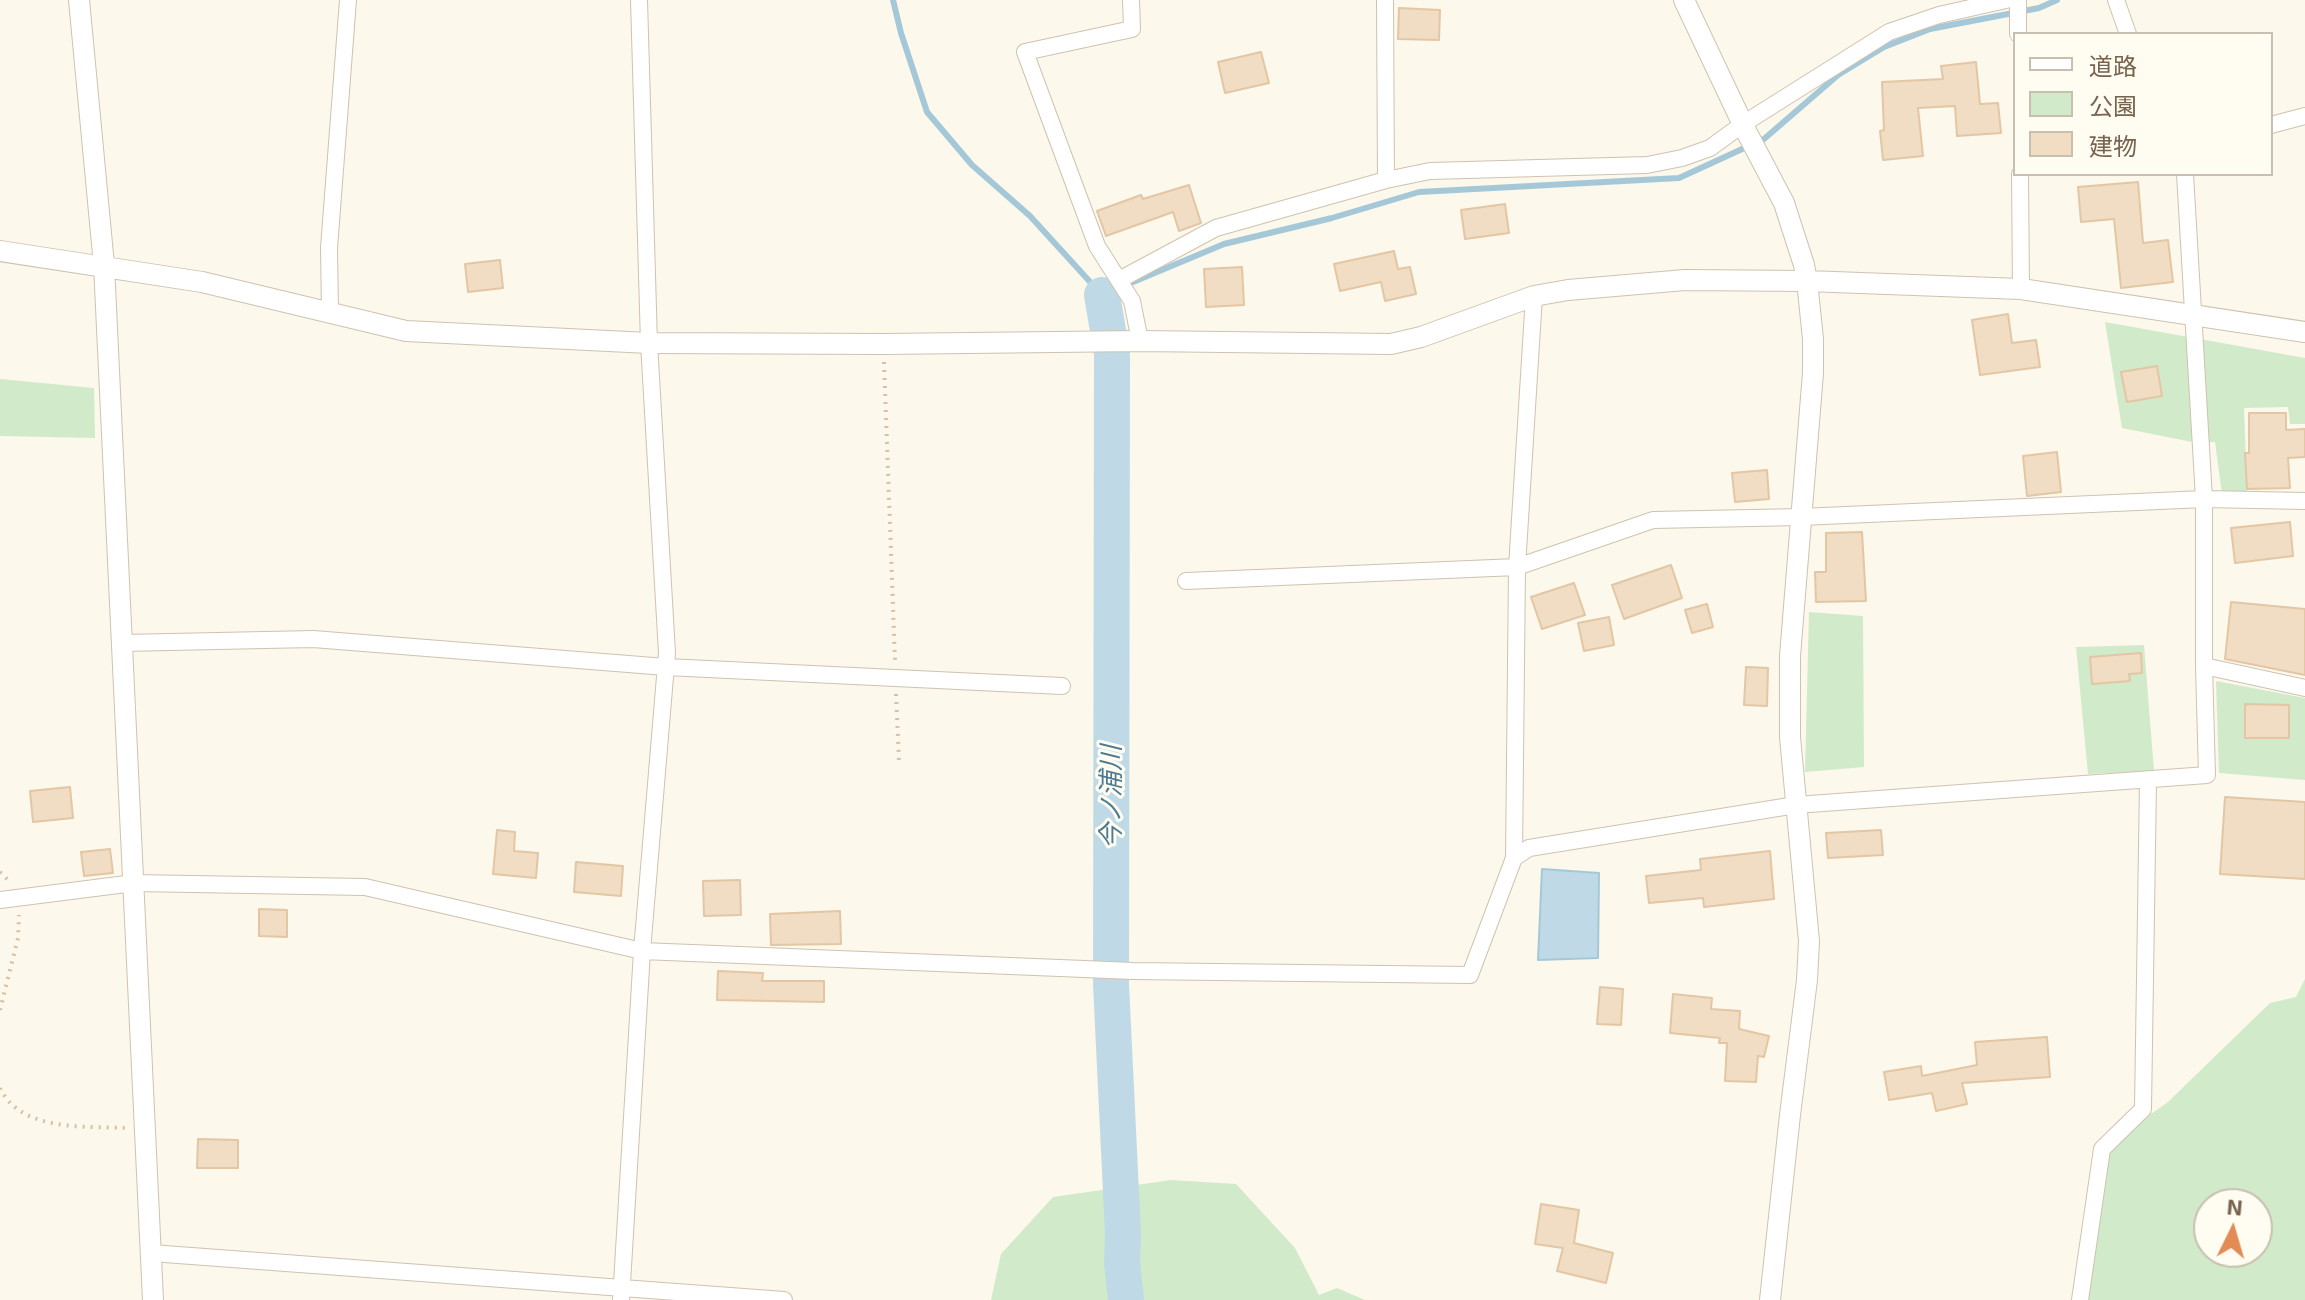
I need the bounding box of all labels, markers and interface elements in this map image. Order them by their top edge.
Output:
legend [2013,32,2273,176]
text: 道路 [2089,51,2137,80]
text: 公園 [2089,91,2137,120]
text: 建物 [2089,131,2137,160]
water label: 今ノ浦川 [1095,745,1127,849]
north arrow [2193,1188,2273,1268]
text: N [2226,1192,2244,1220]

